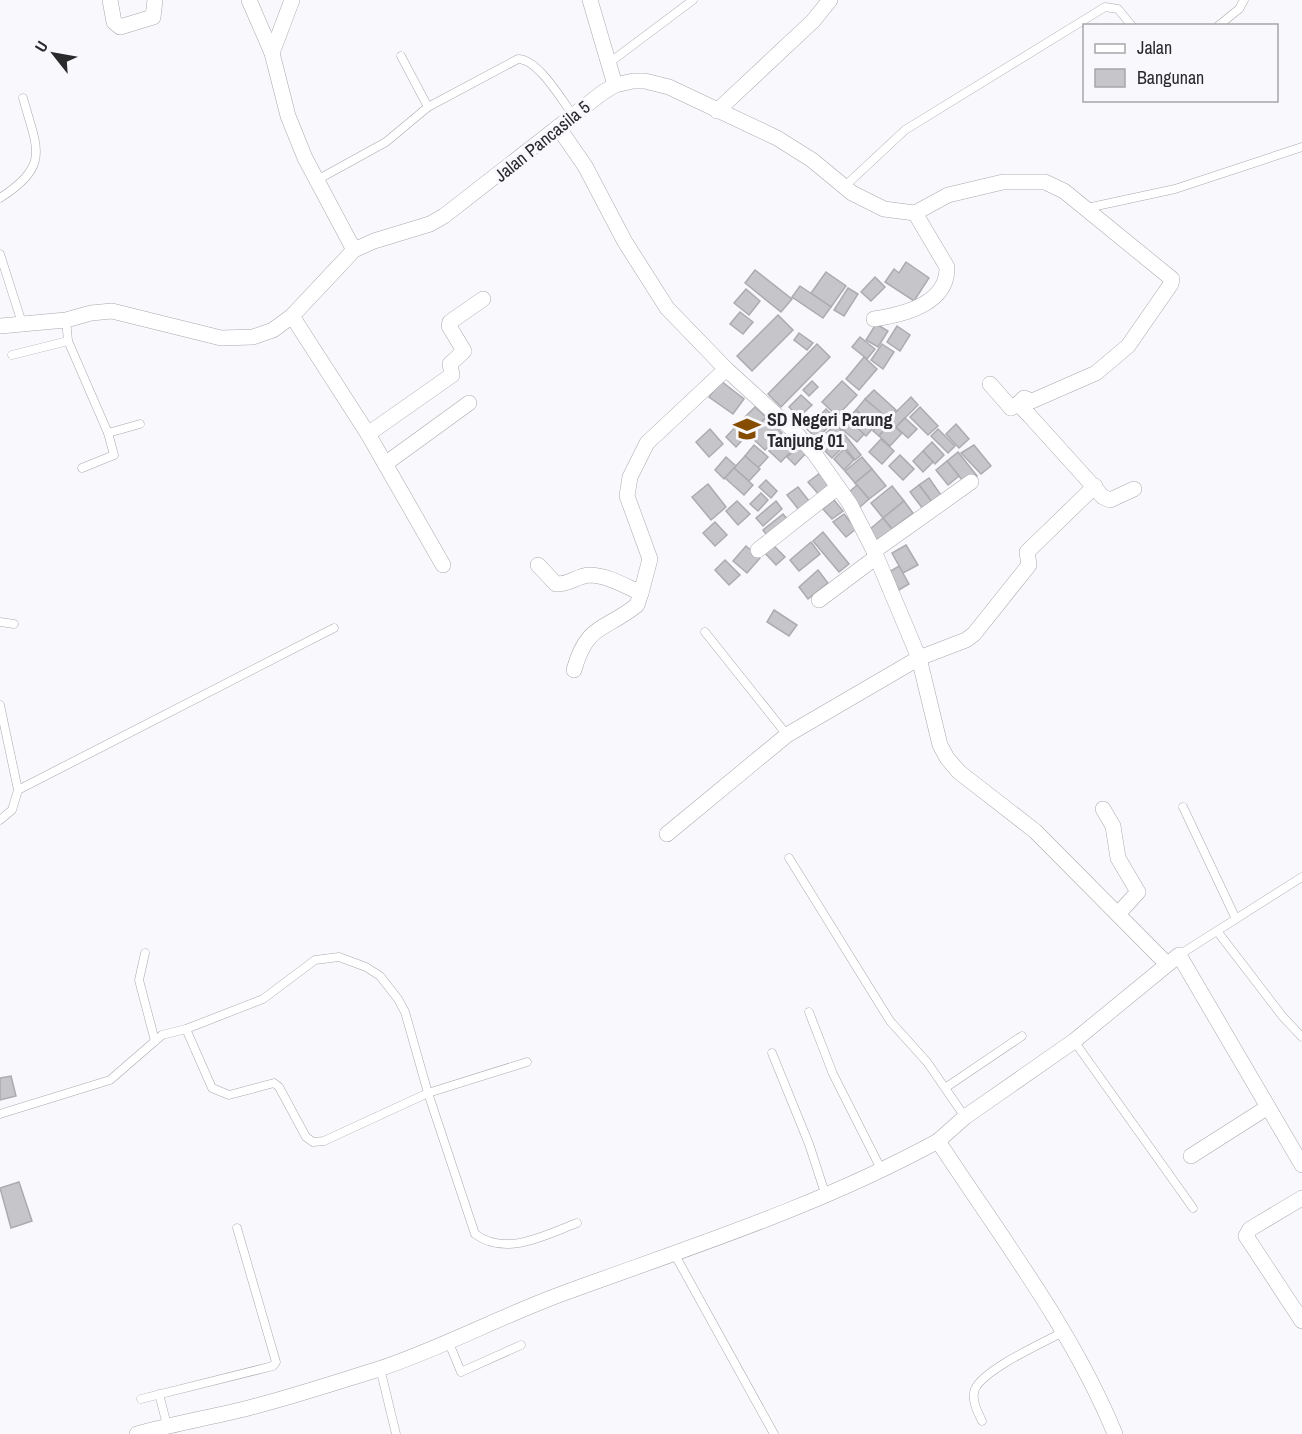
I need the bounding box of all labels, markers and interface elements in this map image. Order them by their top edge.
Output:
north arrow [24,24,84,84]
legend [1083,24,1278,102]
text: Jalan [1137,35,1172,60]
text: U [29,37,53,56]
text: Bangunan [1137,65,1204,90]
street label: Jalan Pancasila 5 [489,95,595,187]
place label: SD Negeri Parung Tanjung 01 [767,407,893,453]
school or university icon: SD Negeri Parung Tanjung 01 [732,414,762,444]

